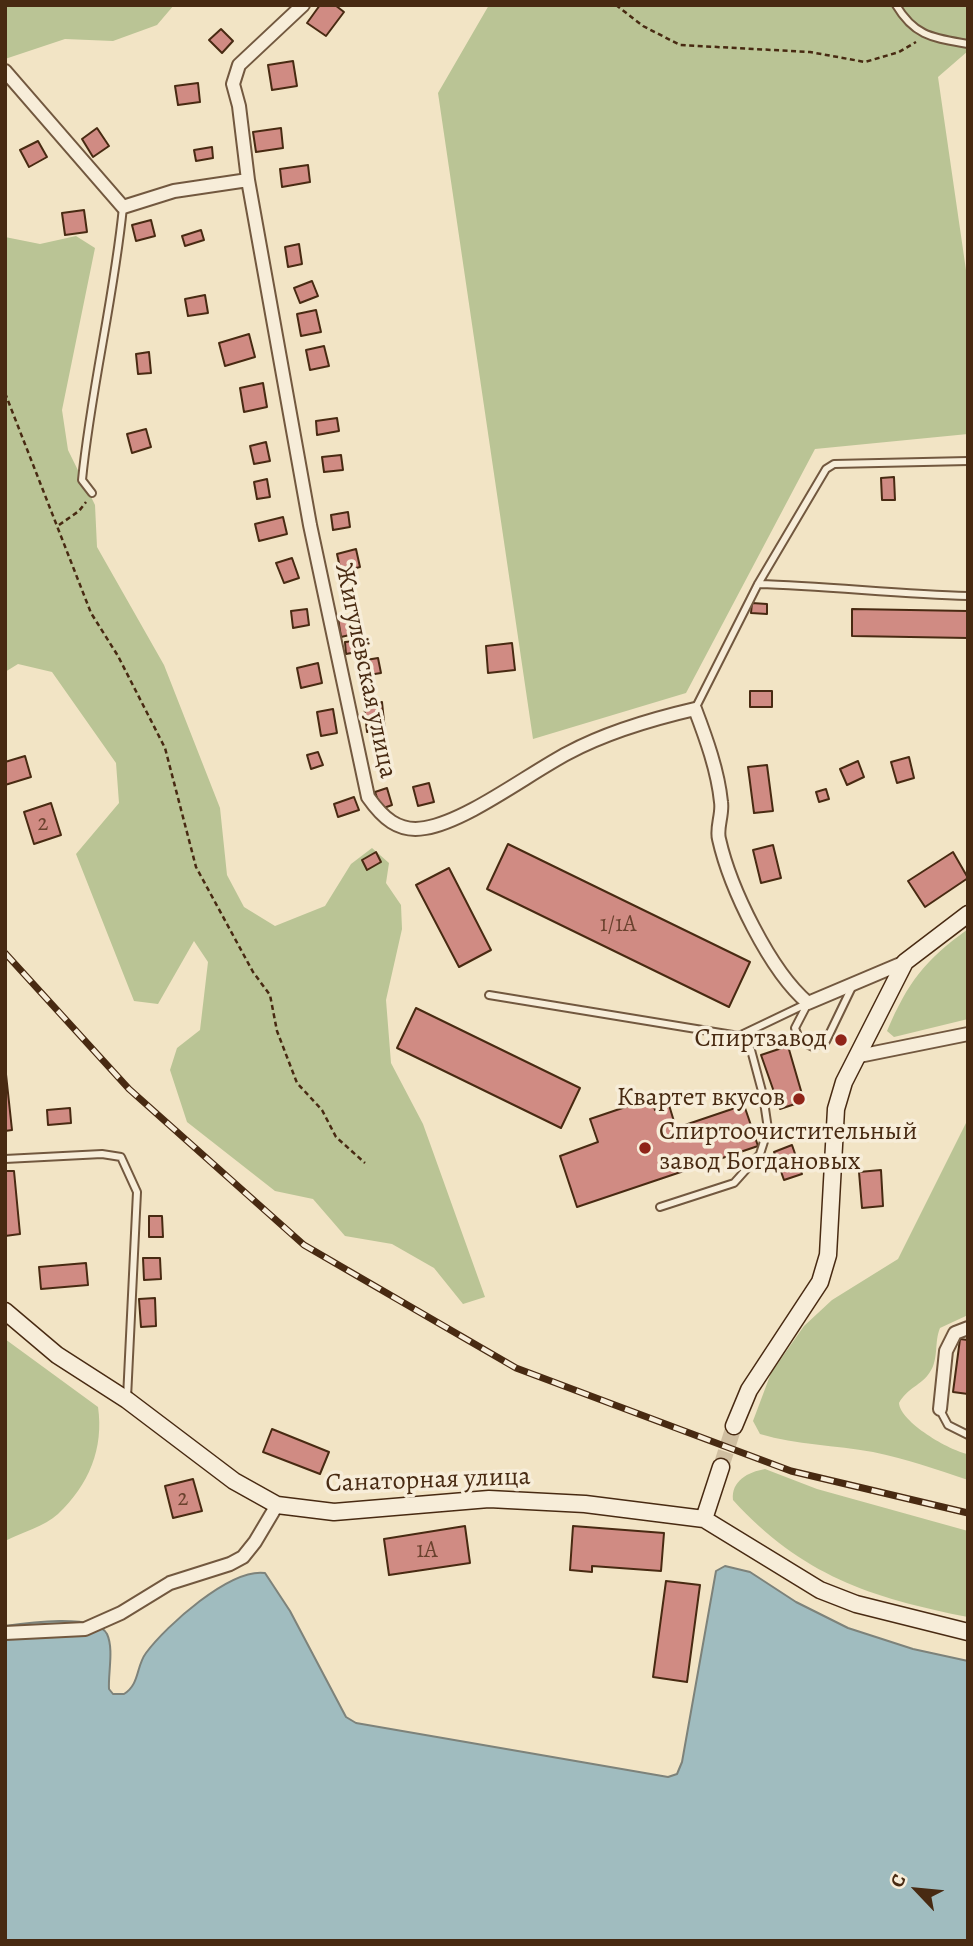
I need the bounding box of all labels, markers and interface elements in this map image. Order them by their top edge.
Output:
street label: Жигулёвская улица [327,561,403,781]
house number: 2 [38,810,48,838]
house number: 1/1А [600,911,636,939]
place label: Спиртзавод [695,1024,827,1056]
marker: Спиртзавод [833,1032,849,1048]
place label: Квартет вкусов [617,1083,785,1115]
marker: Квартет вкусов [791,1091,807,1107]
place label: Спиртоочистительный завод Богдановых [659,1117,917,1178]
marker: Спиртоочистительный завод Богдановых [637,1140,653,1156]
street label: Санаторная улица [325,1462,531,1500]
house number: 2 [178,1485,188,1513]
house number: 1А [416,1537,438,1565]
north arrow [882,1855,952,1925]
text: С [884,1870,912,1892]

